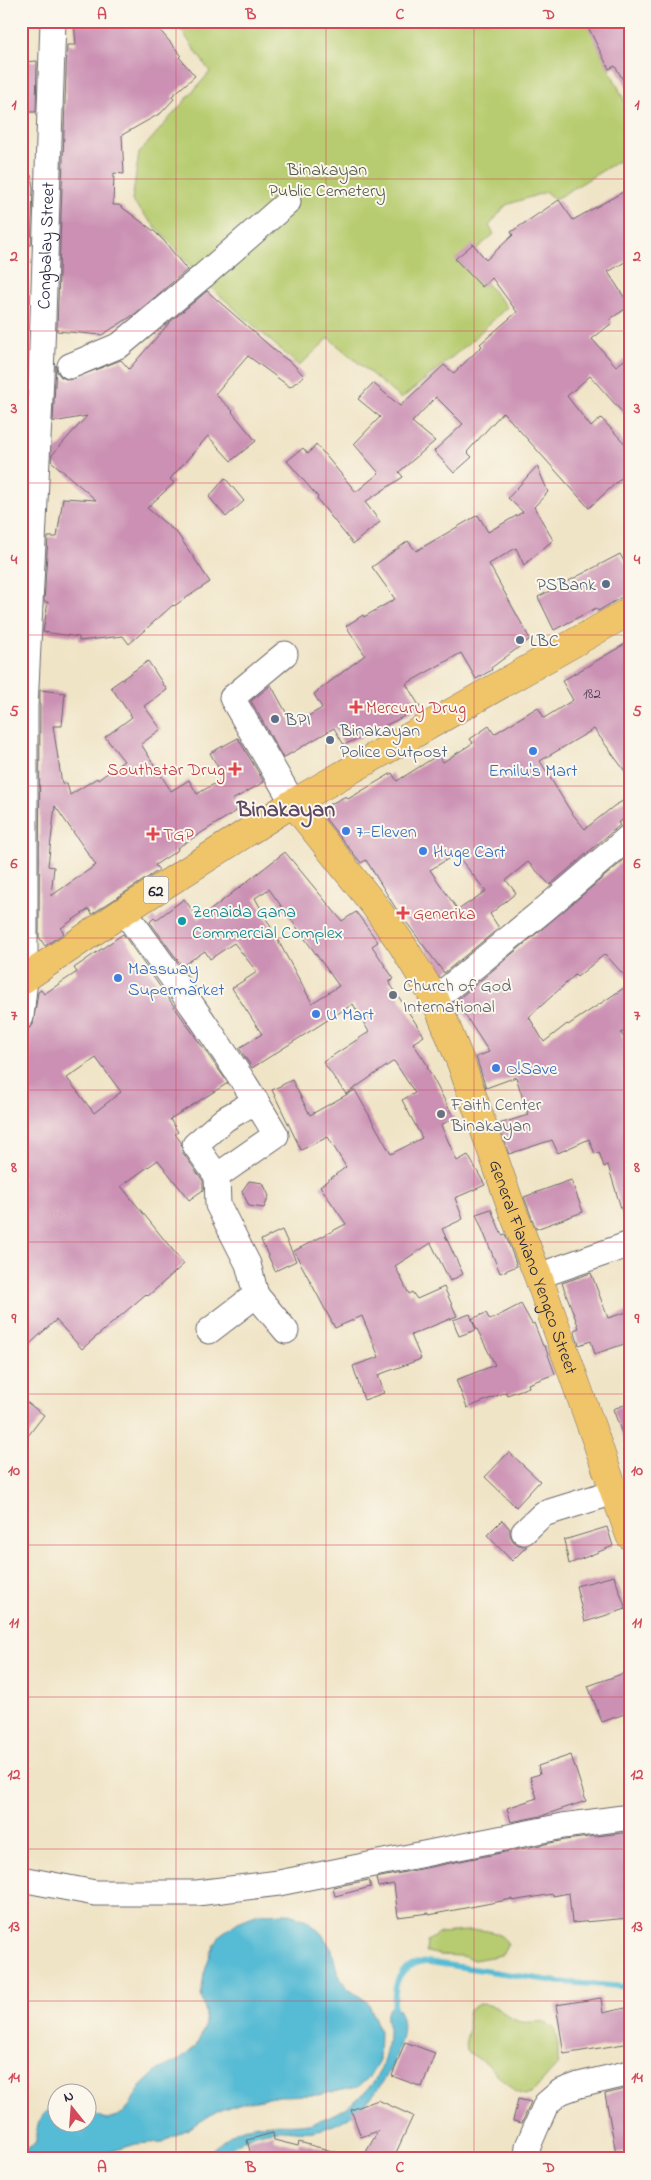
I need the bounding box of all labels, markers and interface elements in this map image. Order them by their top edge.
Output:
text: A [97,3,107,27]
text: B [245,3,257,27]
text: C [396,3,405,27]
text: D [542,3,555,27]
text: 1 [11,93,17,117]
text: 1 [634,93,640,117]
park label: Binakayan Public Cemetery [269,158,385,205]
street label: Congbalay Street [32,182,63,310]
text: 2 [9,245,18,269]
text: 2 [632,245,641,269]
text: 3 [10,397,18,421]
text: 3 [633,397,641,421]
text: 4 [10,548,18,572]
text: 4 [633,548,641,572]
place label: PSBank [537,573,596,599]
marker: PSBank [600,578,612,590]
place label: LBC [530,629,559,655]
marker: LBC [514,634,526,646]
house number: 182 [583,683,601,705]
place label: Mercury Drug [366,696,466,723]
text: 5 [9,700,19,724]
text: 5 [632,700,642,724]
marker: Mercury Drug [350,701,362,713]
place label: BPI [284,708,311,734]
marker: BPI [269,713,281,725]
place label: Binakayan Police Outpost [339,719,447,766]
marker: Binakayan Police Outpost [324,734,336,746]
marker: Emilu's Mart [527,745,539,757]
place label: Southstar Drug [107,758,225,785]
place label: Emilu's Mart [488,759,578,785]
marker: Southstar Drug [229,763,241,775]
district label: Binakayan [236,795,335,828]
place label: 7-Eleven [356,820,417,846]
place label: TGP [163,823,195,849]
marker: 7-Eleven [340,825,352,837]
marker: TGP [147,828,159,840]
place label: Huge Cart [433,840,506,867]
marker: Huge Cart [417,845,429,857]
text: 6 [9,852,18,876]
text: 6 [632,852,641,876]
road number: 62 [144,876,168,904]
place label: Zenaida Gana Commercial Complex [192,900,343,947]
place label: Generika [413,902,476,928]
marker: Generika [397,907,409,919]
marker: Zenaida Gana Commercial Complex [176,915,188,927]
place label: Massway Supermarket [128,957,225,1004]
marker: Massway Supermarket [112,972,124,984]
place label: Church of God International [403,974,511,1021]
marker: Church of God International [387,989,399,1001]
place label: U Mart [326,1003,374,1029]
text: 7 [11,1004,18,1028]
text: 7 [634,1004,641,1028]
marker: U Mart [310,1008,322,1020]
place label: O!Save [506,1057,558,1083]
marker: O!Save [490,1062,502,1074]
place label: Faith Center Binakayan [450,1093,542,1140]
marker: Faith Center Binakayan [435,1108,447,1120]
text: 8 [10,1156,17,1180]
text: 8 [633,1156,640,1180]
street label: General Flaviano Yengco Street [481,1157,583,1379]
text: 9 [11,1307,17,1331]
text: 9 [634,1307,640,1331]
text: 10 [8,1459,20,1483]
text: 10 [631,1459,643,1483]
text: 11 [9,1611,20,1635]
text: 11 [632,1611,643,1635]
text: 12 [7,1763,21,1787]
text: 12 [630,1763,644,1787]
text: 13 [8,1915,20,1939]
text: 13 [631,1915,643,1939]
text: 14 [8,2066,20,2090]
text: 14 [631,2066,643,2090]
north arrow [48,2082,98,2132]
text: N [61,2086,76,2108]
text: A [97,2156,107,2180]
text: B [245,2156,257,2180]
text: C [396,2156,405,2180]
text: D [542,2156,555,2180]

